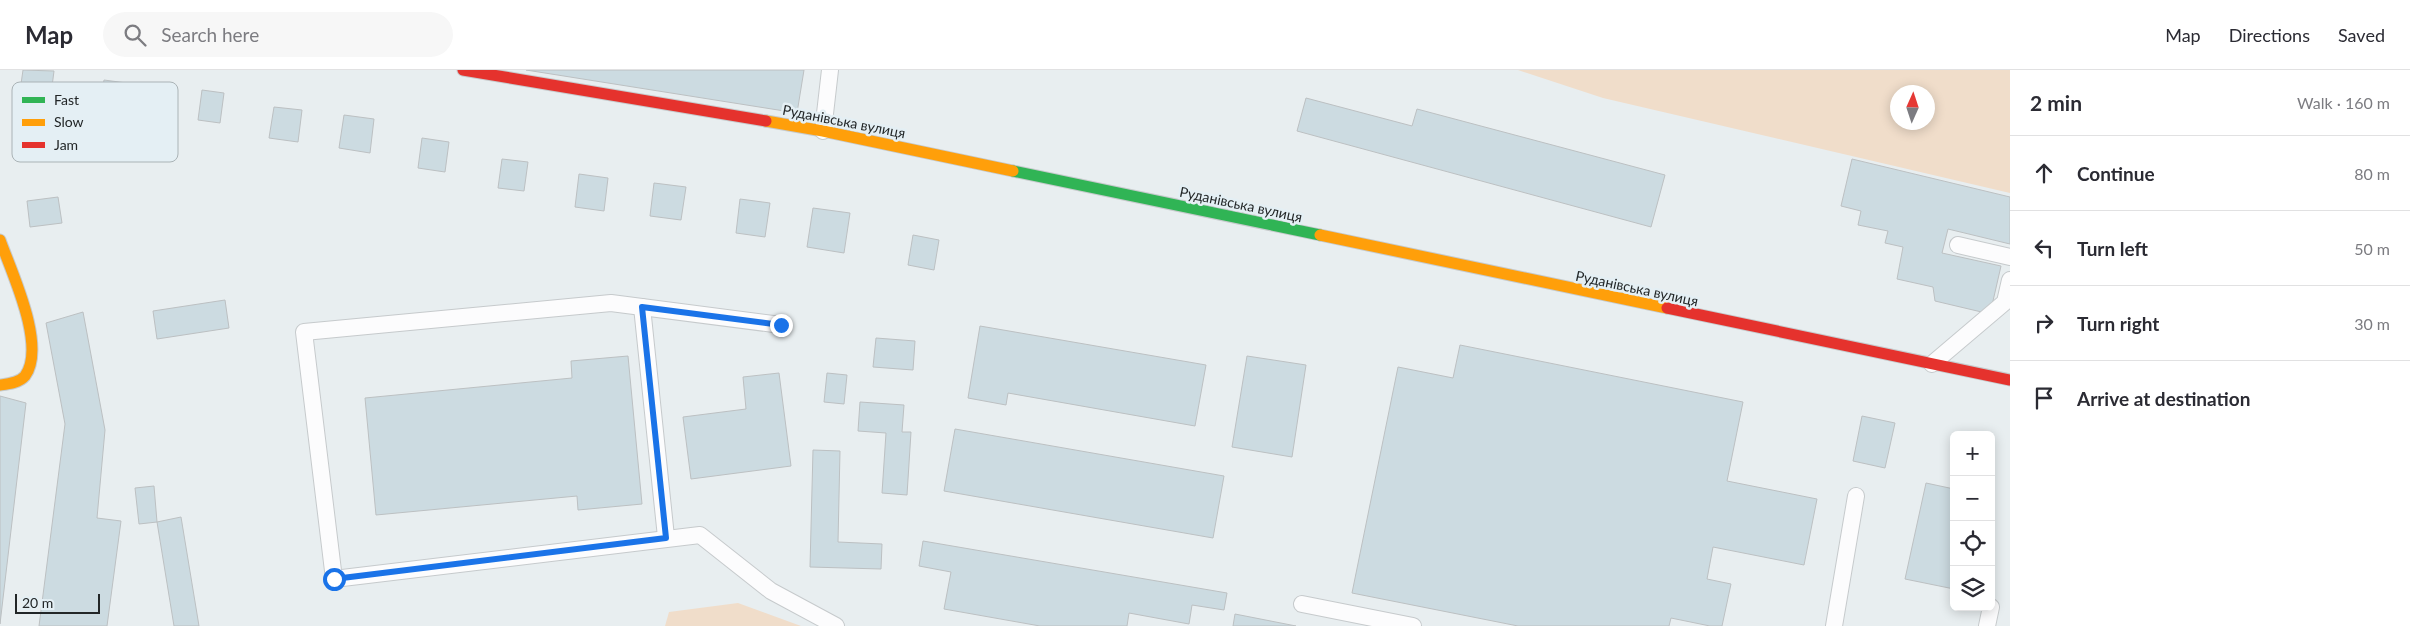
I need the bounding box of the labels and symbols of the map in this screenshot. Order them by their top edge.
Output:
legend [12,82,178,162]
north arrow [1890,85,1935,130]
text: Fast [54,91,79,108]
street label: Руданівська вулиця [781,101,907,141]
text: Slow [54,113,84,130]
text: Jam [54,136,78,153]
street label: Руданівська вулиця [1178,183,1304,225]
street label: Руданівська вулиця [1574,267,1700,309]
route end [770,314,793,337]
route start [323,568,346,591]
scale bar [15,591,100,614]

